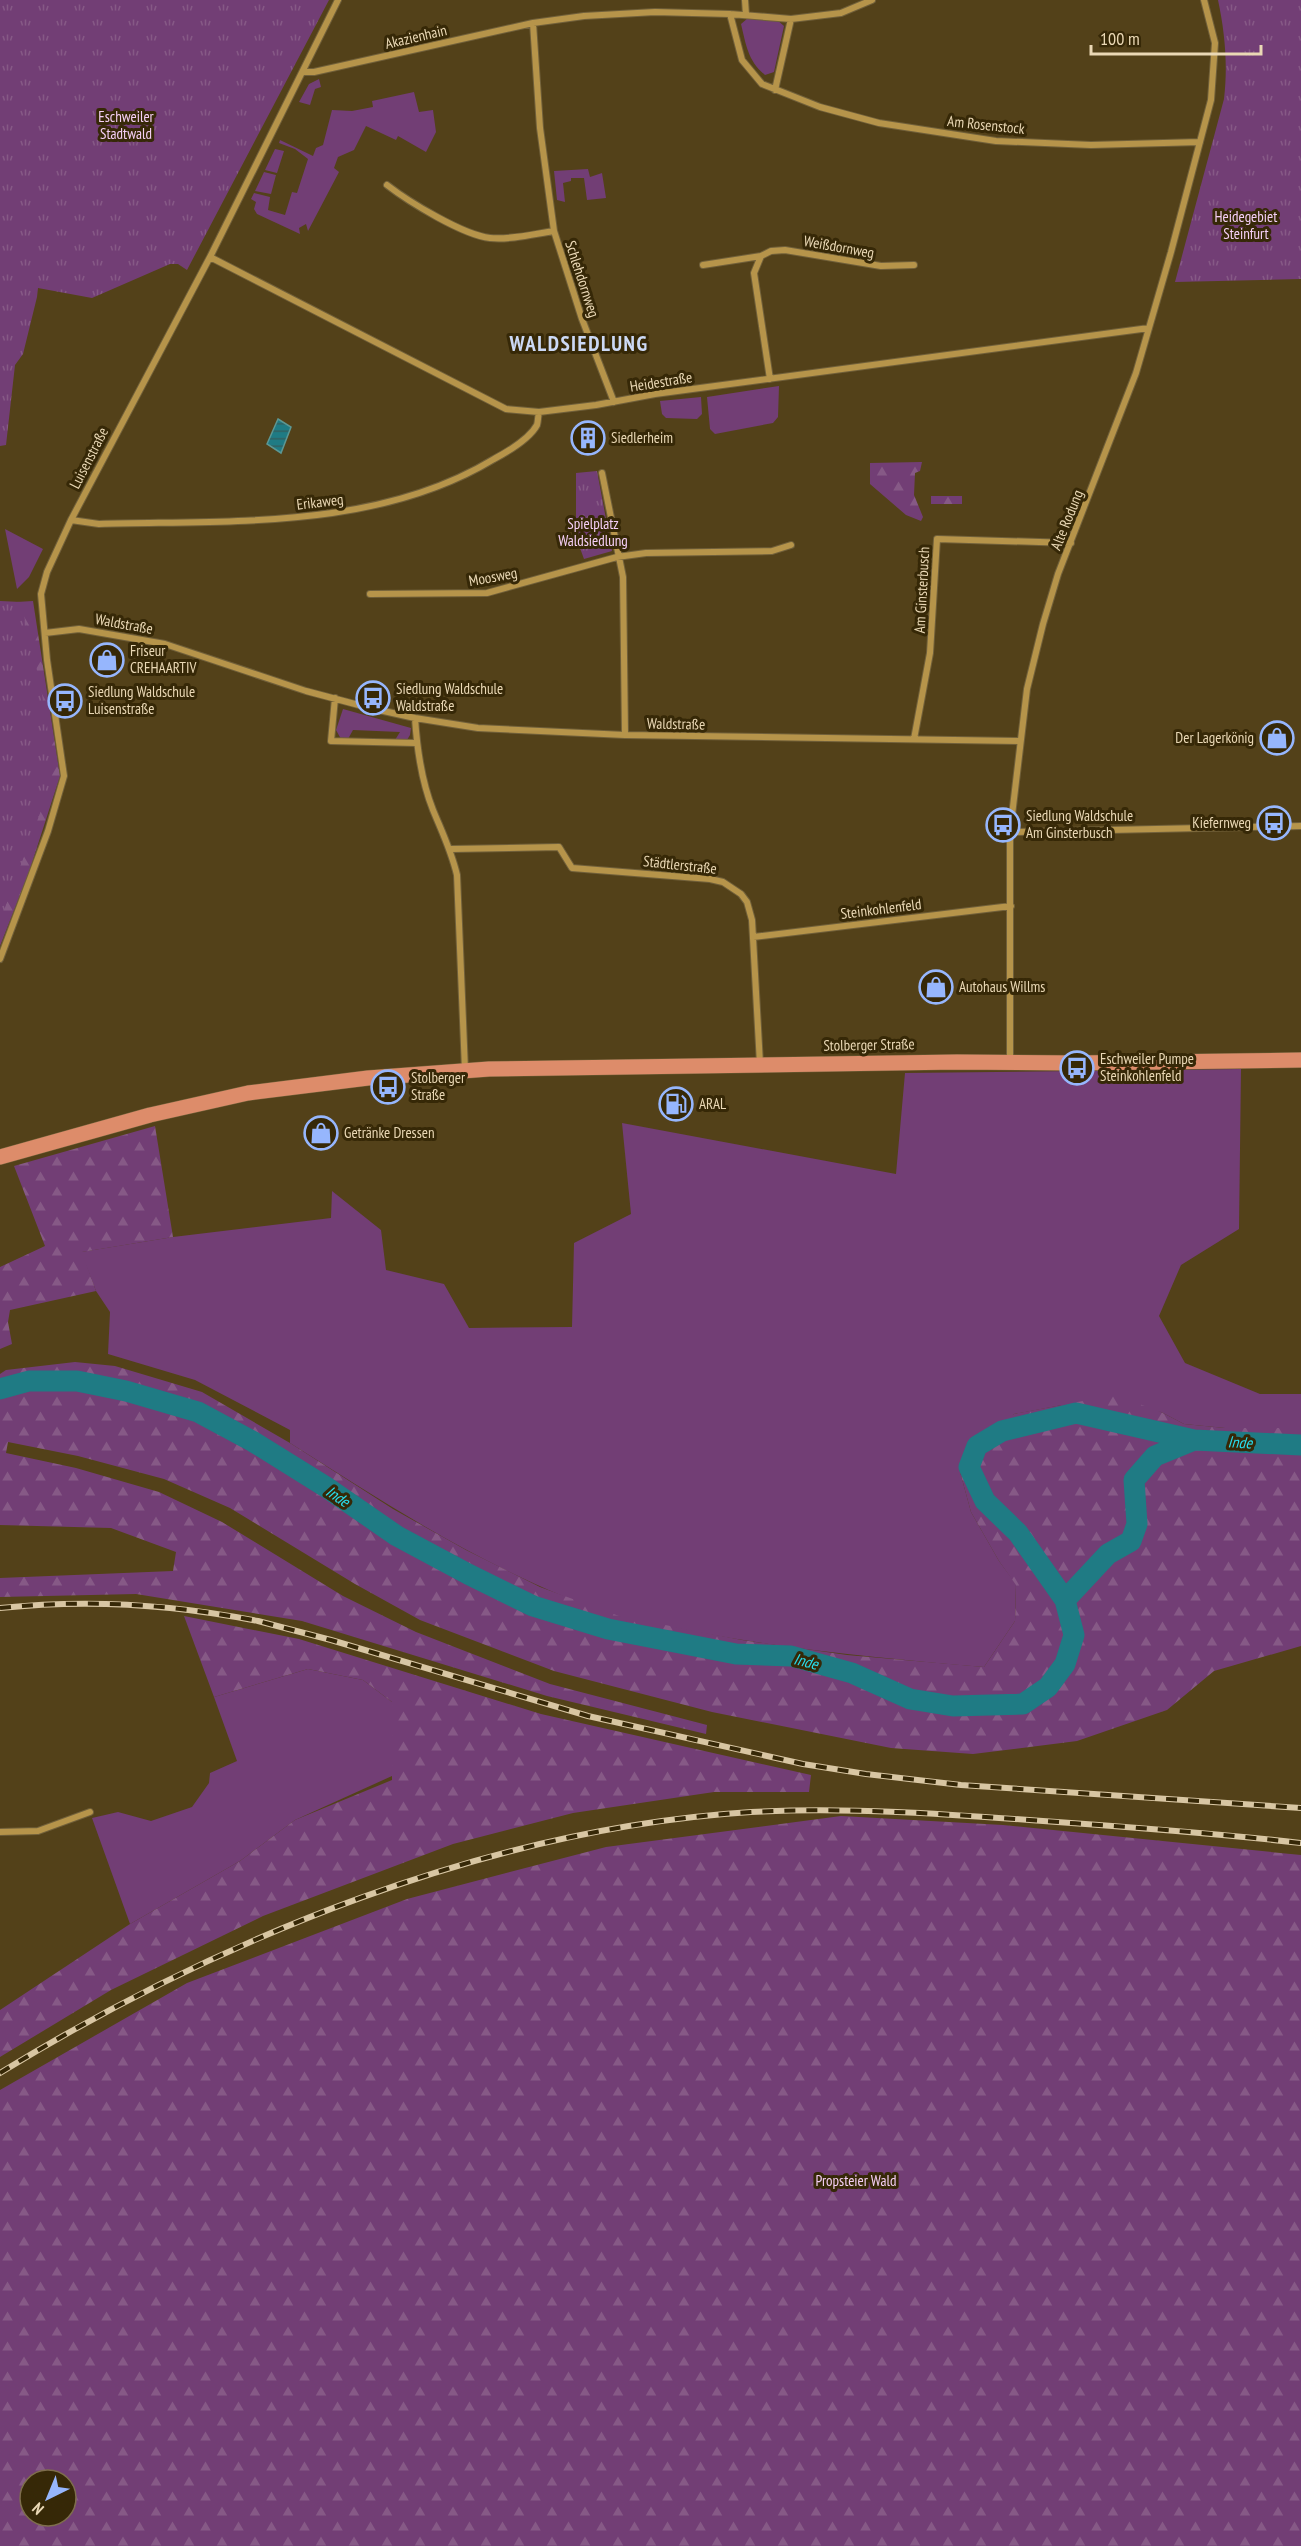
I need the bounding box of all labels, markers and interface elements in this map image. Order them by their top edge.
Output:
scale bar [1091,18,1260,56]
street label: Akazienhain [383,20,449,53]
text: 100 m [1100,27,1140,50]
park label: Eschweiler Stadtwald [98,107,155,143]
street label: Am Rosenstock [946,111,1026,138]
park label: Heidegebiet Steinfurt [1215,207,1277,243]
street label: Weißdornweg [802,231,876,262]
street label: Schlehdornweg [561,238,604,320]
district label: WALDSIEDLUNG [508,330,649,357]
street label: Heidestraße [628,367,694,396]
building icon: Siedlerheim [570,420,606,456]
street label: Luisenstraße [65,424,112,492]
place label: Siedlerheim [611,428,673,447]
street label: Alte Rodung [1046,487,1087,553]
street label: Erikaweg [296,489,344,514]
park label: Spielplatz Waldsiedlung [558,514,628,550]
street label: Am Ginsterbusch [910,546,933,634]
street label: Moosweg [467,563,519,590]
street label: Waldstraße [94,609,154,638]
place label: Friseur CREHAARTIV [130,641,196,677]
shop icon: Friseur CREHAARTIV [89,642,125,678]
place label: Siedlung Waldschule Waldstraße [396,679,503,715]
bus stop icon: Siedlung Waldschule Waldstraße [355,680,391,716]
place label: Siedlung Waldschule Luisenstraße [88,682,195,718]
bus stop icon: Siedlung Waldschule Luisenstraße [47,683,83,719]
street label: Waldstraße [647,713,705,734]
shop icon: Der Lagerkönig [1259,720,1295,756]
place label: Der Lagerkönig [1175,728,1254,747]
bus stop icon: Kiefernweg [1256,805,1292,841]
place label: Siedlung Waldschule Am Ginsterbusch [1026,806,1133,842]
bus stop icon: Siedlung Waldschule Am Ginsterbusch [985,807,1021,843]
place label: Kiefernweg [1192,813,1251,832]
street label: Städtlerstraße [642,851,718,878]
street label: Steinkohlenfeld [839,894,922,923]
shop icon: Autohaus Willms [918,969,954,1005]
place label: Autohaus Willms [959,977,1045,996]
street label: Stolberger Straße [823,1034,915,1055]
place label: Eschweiler Pumpe Steinkohlenfeld [1100,1049,1194,1085]
bus stop icon: Eschweiler Pumpe Steinkohlenfeld [1059,1050,1095,1086]
place label: Stolberger Straße [411,1068,466,1104]
bus stop icon: Stolberger Straße [370,1069,406,1105]
fuel station icon: ARAL [658,1086,694,1122]
place label: ARAL [699,1094,727,1113]
shop icon: Getränke Dressen [303,1115,339,1151]
place label: Getränke Dressen [344,1123,435,1142]
water label: Inde [1227,1431,1254,1453]
water label: Inde [322,1481,355,1512]
water label: Inde [792,1648,822,1674]
park label: Propsteier Wald [816,2171,896,2190]
north arrow [18,2468,78,2528]
text: N [28,2499,48,2519]

